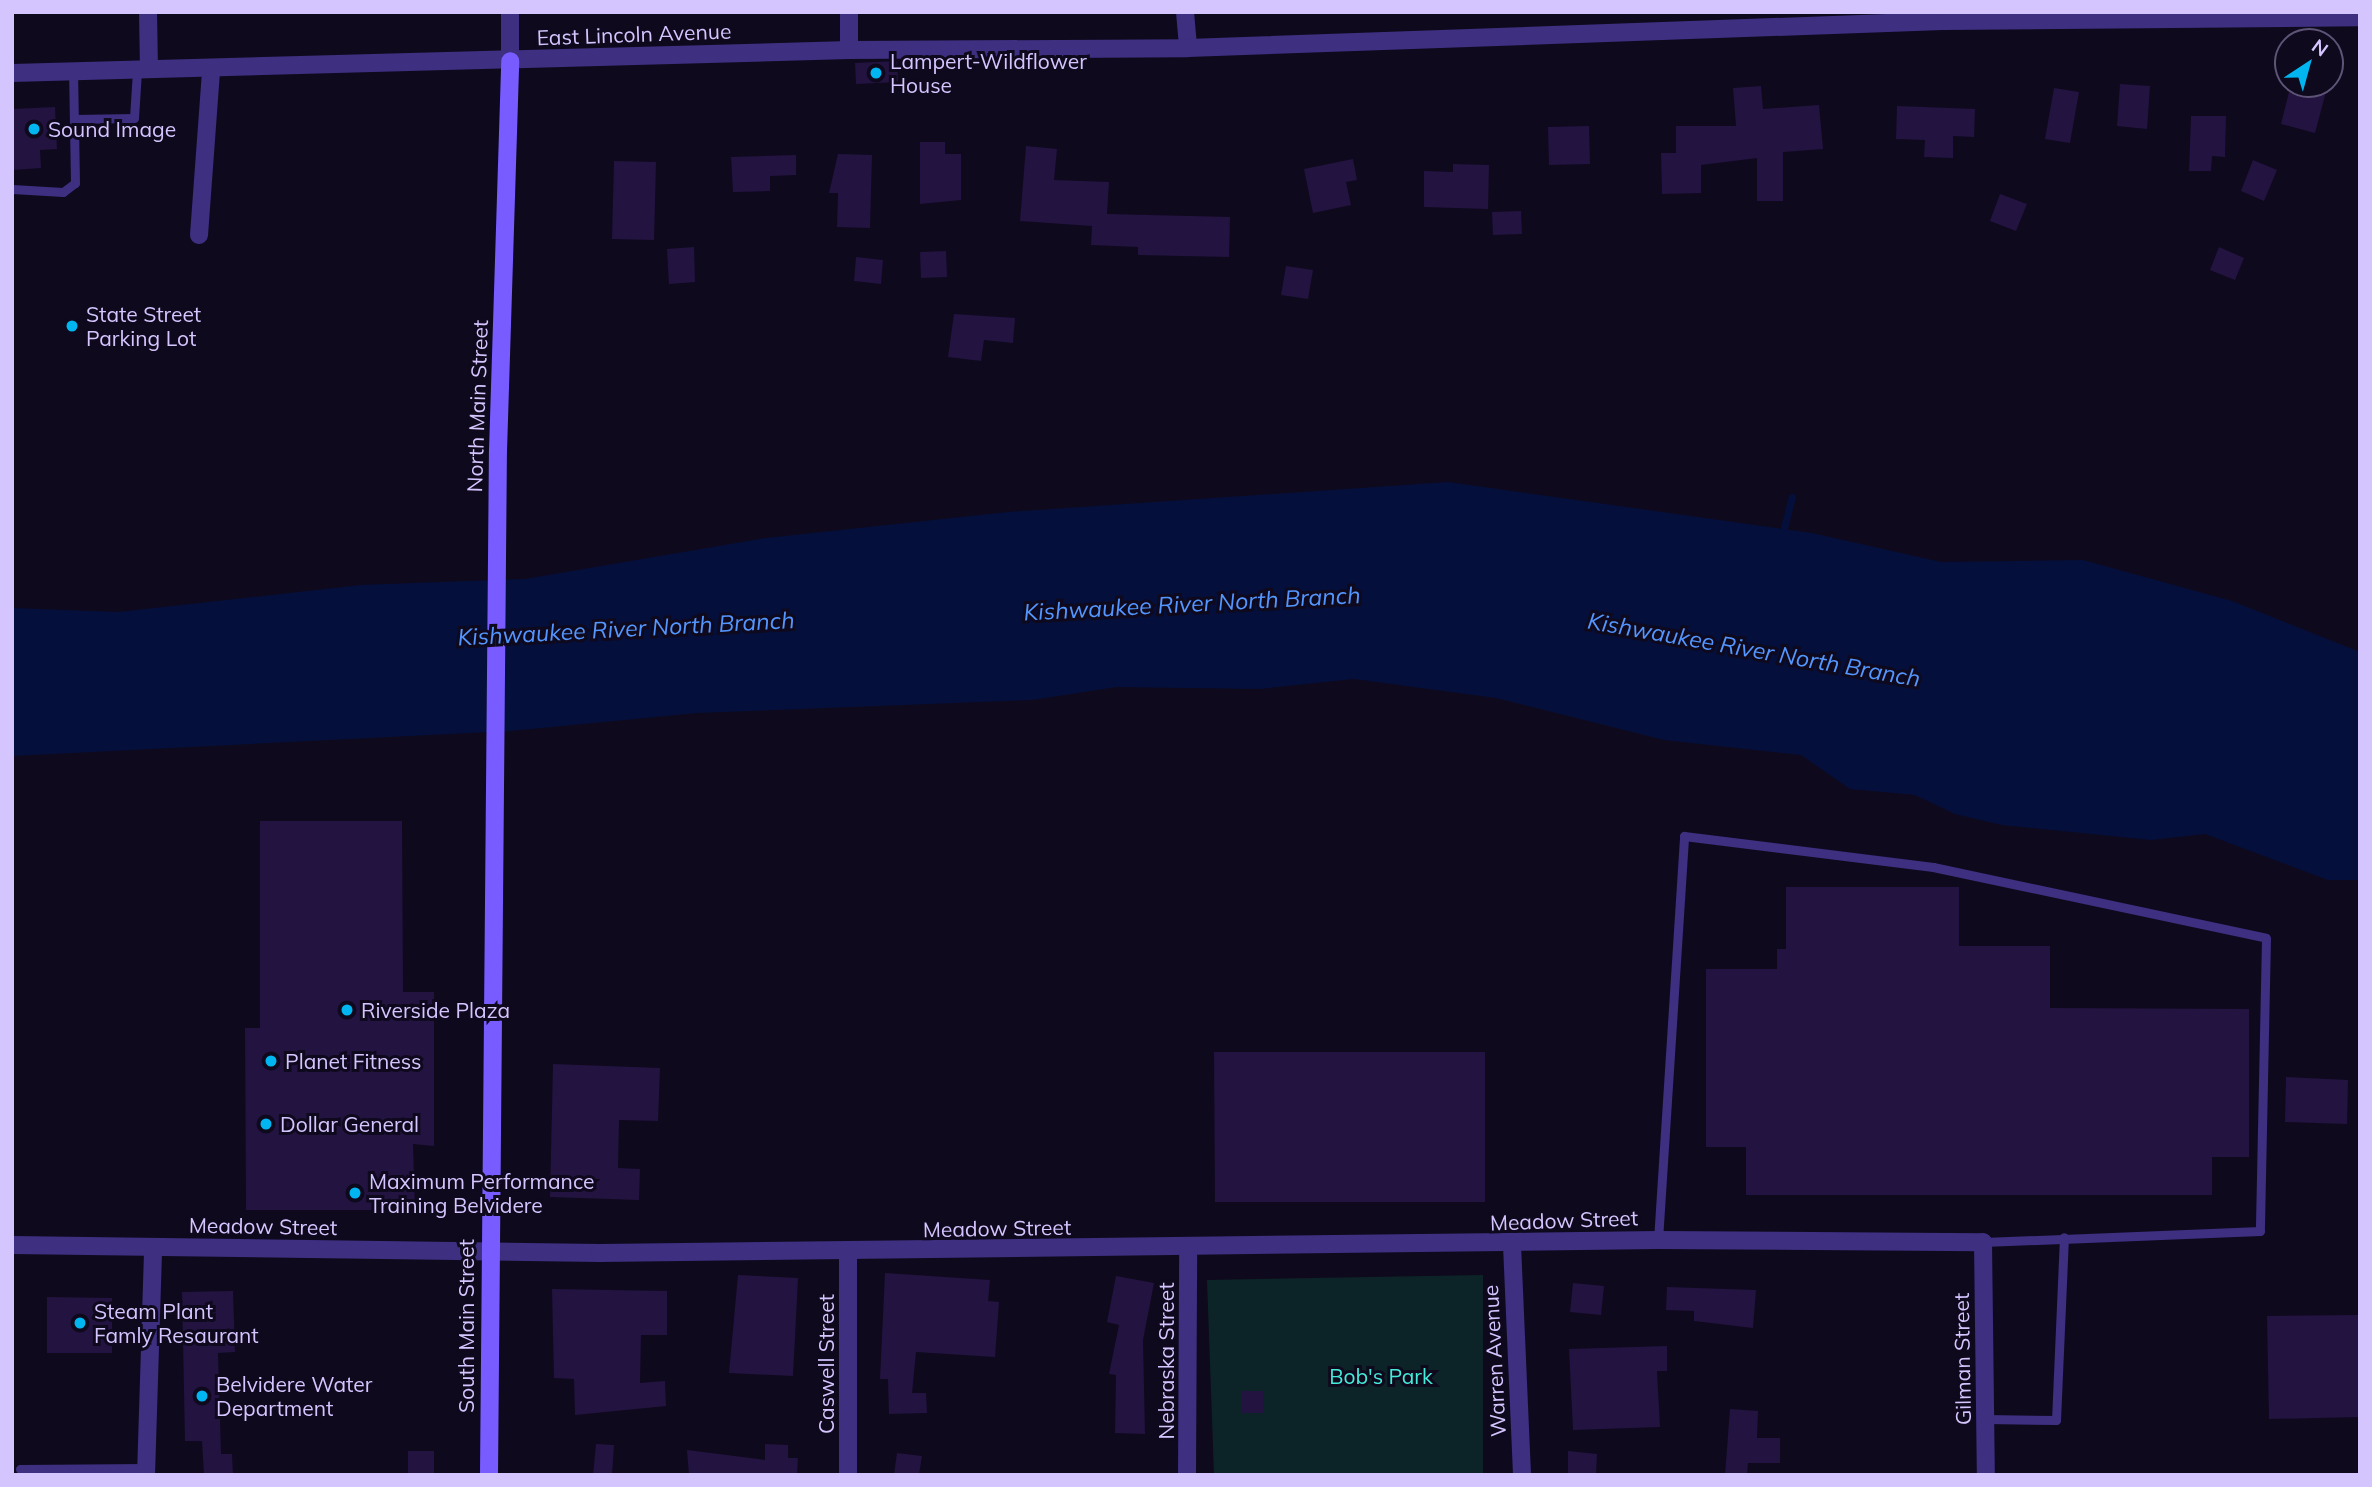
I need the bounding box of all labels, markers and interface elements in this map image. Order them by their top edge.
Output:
street label: East Lincoln Avenue [536,18,732,50]
north arrow [2274,28,2344,98]
text: N [2307,34,2333,62]
place label: Lampert-Wildflower House [890,48,1087,98]
marker: Lampert-Wildflower House [868,65,884,81]
place label: Sound Image [48,116,176,142]
marker: Sound Image [26,121,42,137]
place label: State Street Parking Lot [86,301,201,351]
marker: State Street Parking Lot [64,318,80,334]
street label: North Main Street [461,319,493,493]
water label: Kishwaukee River North Branch [1023,581,1361,627]
water label: Kishwaukee River North Branch [457,606,795,652]
water label: Kishwaukee River North Branch [1585,607,1923,693]
place label: Riverside Plaza [361,997,510,1023]
marker: Riverside Plaza [339,1002,355,1018]
place label: Planet Fitness [285,1048,422,1074]
marker: Planet Fitness [263,1053,279,1069]
place label: Dollar General [280,1111,419,1137]
marker: Dollar General [258,1116,274,1132]
place label: Maximum Performance Training Belvidere [369,1168,594,1218]
marker: Maximum Performance Training Belvidere [347,1185,363,1201]
street label: Meadow Street [1489,1205,1639,1235]
street label: Meadow Street [189,1212,337,1240]
street label: Meadow Street [923,1214,1071,1242]
street label: South Main Street [453,1239,479,1413]
street label: Nebraska Street [1153,1282,1179,1440]
street label: Warren Avenue [1477,1284,1511,1438]
street label: Gilman Street [1948,1293,1976,1425]
street label: Caswell Street [813,1294,839,1434]
place label: Steam Plant Famly Resaurant [94,1298,259,1348]
marker: Steam Plant Famly Resaurant [72,1315,88,1331]
park label: Bob's Park [1329,1363,1433,1389]
place label: Belvidere Water Department [216,1371,372,1421]
marker: Belvidere Water Department [194,1388,210,1404]

